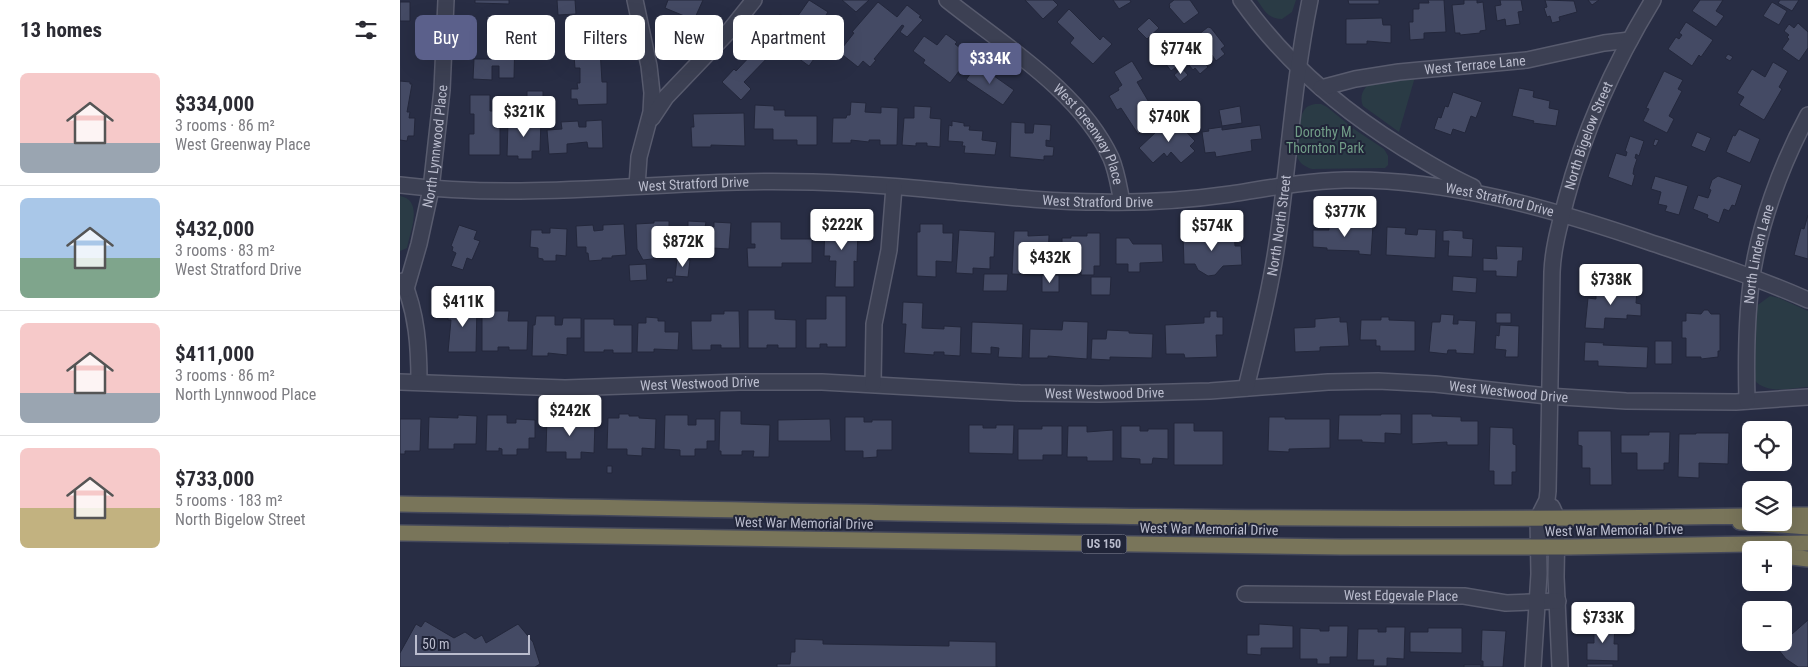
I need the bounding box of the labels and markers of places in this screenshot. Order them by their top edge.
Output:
pin: $774K [1146,32,1216,75]
pin: $334K [955,42,1025,85]
pin: $321K [489,96,559,138]
pin: $740K [1134,100,1204,143]
pin: $377K [1310,196,1380,238]
pin: $222K [807,208,877,251]
pin: $574K [1177,210,1247,252]
pin: $872K [648,226,718,268]
pin: $432K [1015,242,1085,284]
pin: $738K [1576,264,1646,306]
pin: $411K [428,286,498,328]
pin: $242K [535,394,605,437]
pin: $733K [1568,602,1638,644]

